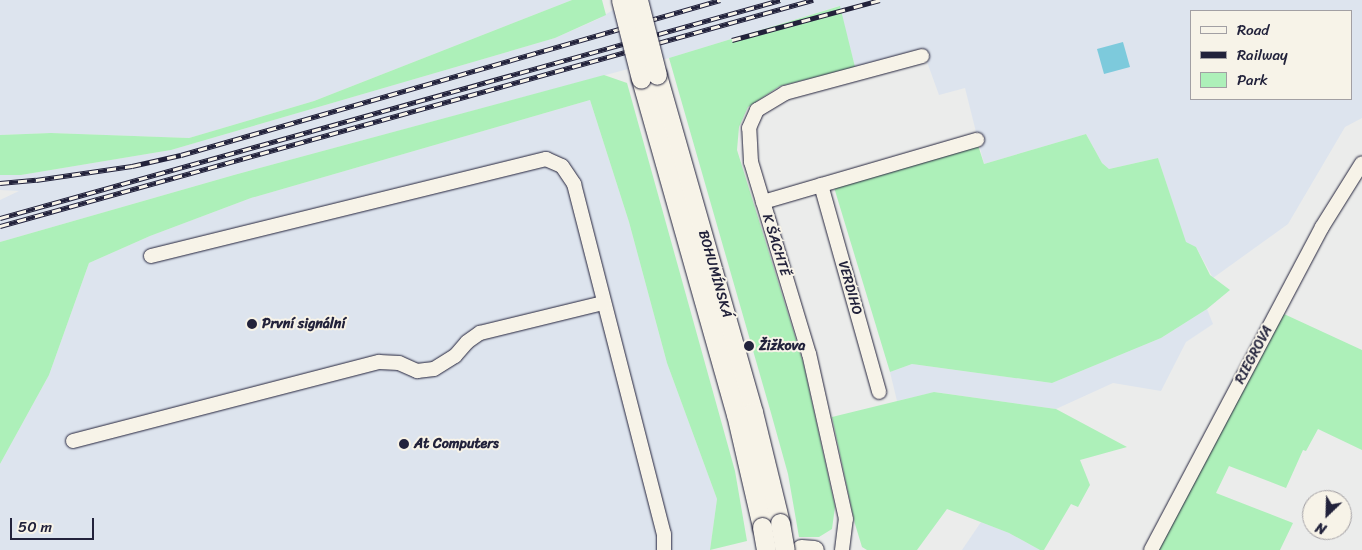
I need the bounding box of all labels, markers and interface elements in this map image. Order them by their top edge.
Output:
legend [1190,10,1352,100]
text: Road [1237,17,1269,43]
text: Railway [1237,42,1288,68]
text: Park [1237,67,1268,93]
street label: K ŠACHTĚ [759,212,793,278]
street label: BOHUMÍNSKÁ [695,228,735,320]
street label: VERDIHO [834,259,866,317]
place label: První signální [262,316,345,332]
marker: První signální [246,318,258,330]
street label: RIEGROVA [1232,323,1276,387]
place label: Žižkova [759,338,805,354]
marker: Žižkova [743,340,755,352]
place label: At Computers [414,436,499,452]
marker: At Computers [398,438,410,450]
north arrow [1302,490,1352,540]
scale bar [12,508,96,540]
text: 50 m [18,514,52,540]
text: N [1312,515,1331,542]

